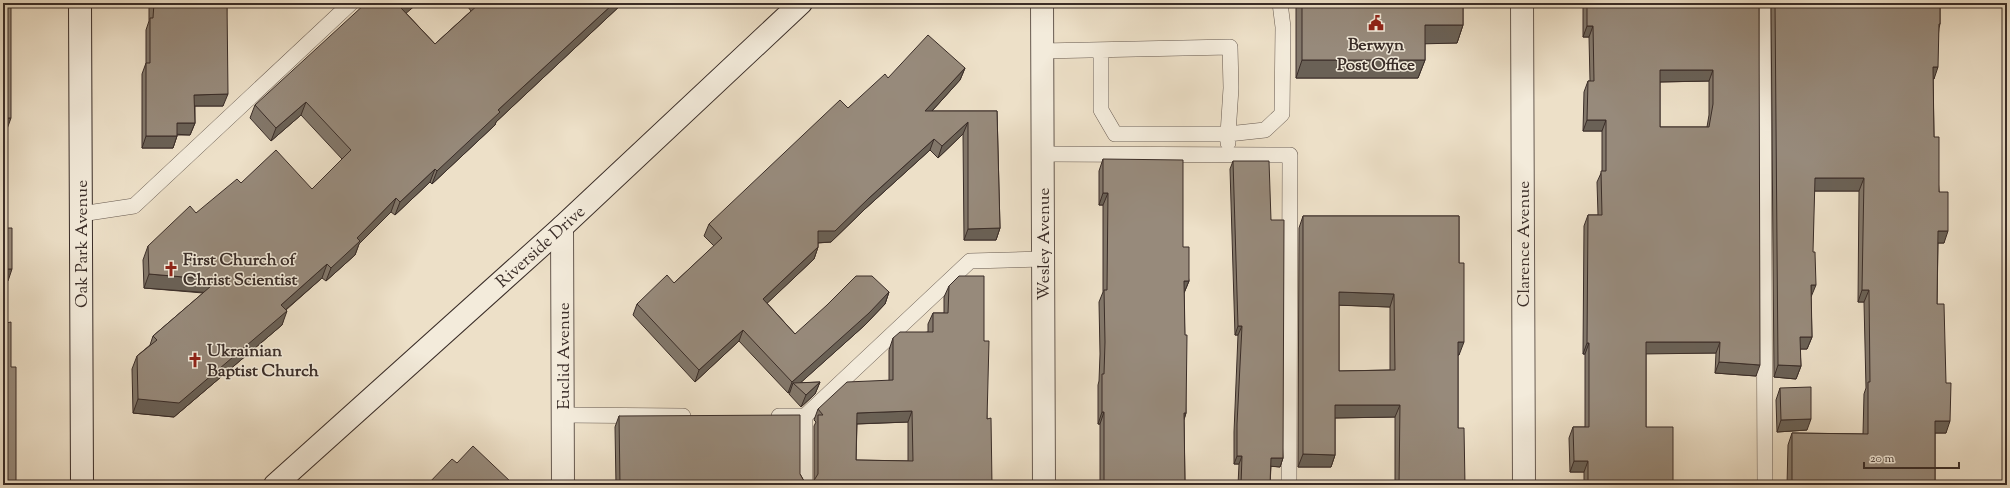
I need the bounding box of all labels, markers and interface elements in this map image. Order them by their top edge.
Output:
public building icon: Berwyn Post Office [1367,14,1385,32]
place label: Berwyn Post Office [1337,34,1415,78]
street label: Oak Park Avenue [71,180,95,308]
street label: Clarence Avenue [1513,181,1537,307]
street label: Wesley Avenue [1033,187,1057,300]
street label: Riverside Drive [491,201,591,294]
place label: First Church of Christ Scientist [183,249,298,293]
church icon: First Church of Christ Scientist [162,260,180,278]
street label: Euclid Avenue [553,302,577,410]
place label: Ukrainian Baptist Church [207,340,319,384]
church icon: Ukrainian Baptist Church [186,351,204,369]
scale bar [1864,444,1959,470]
text: 20 m [1870,450,1895,468]

